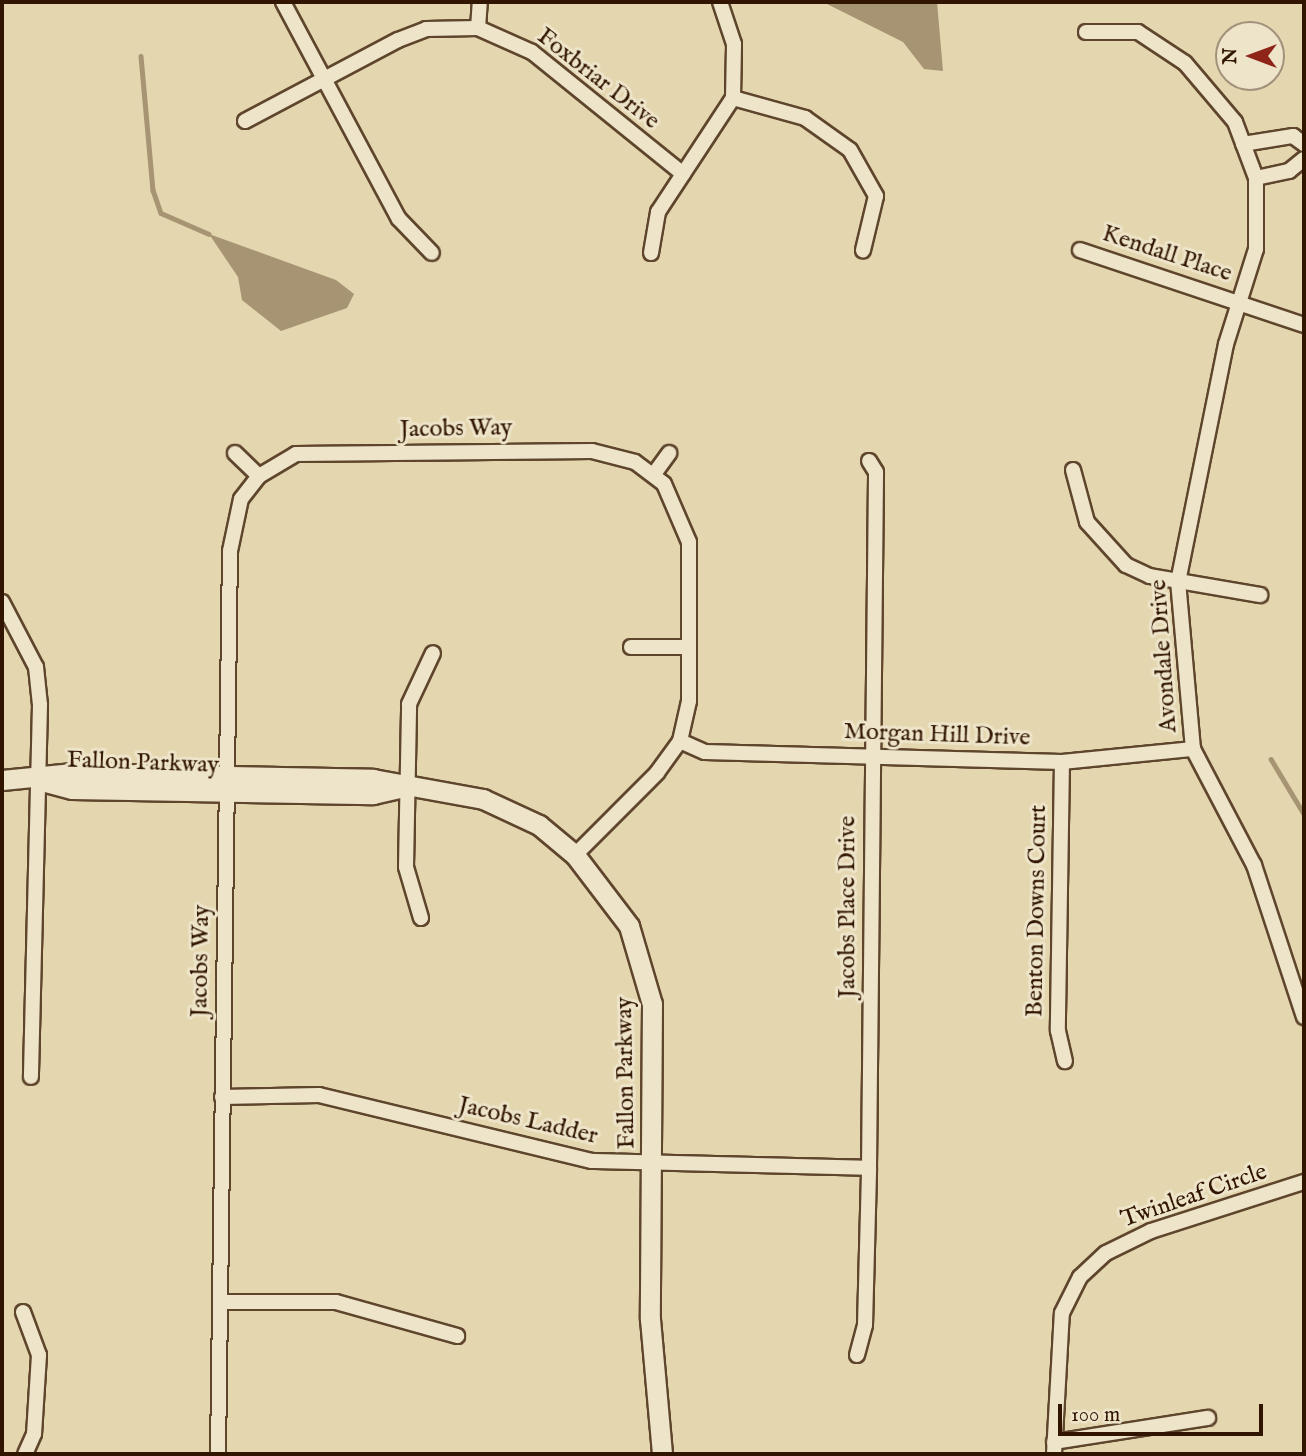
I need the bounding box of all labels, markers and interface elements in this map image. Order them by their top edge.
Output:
north arrow [1215,21,1285,91]
street label: Foxbriar Drive [531,22,665,136]
text: N [1219,48,1243,64]
street label: Kendall Place [1098,219,1236,289]
street label: Jacobs Way [399,414,513,444]
street label: Avondale Drive [1144,578,1184,734]
street label: Morgan Hill Drive [843,717,1031,753]
street label: Fallon Parkway [66,746,220,780]
street label: Benton Downs Court [1021,805,1053,1017]
street label: Jacobs Place Drive [834,816,862,998]
street label: Jacobs Way [186,904,216,1018]
street label: Fallon Parkway [610,997,642,1149]
street label: Jacobs Ladder [456,1091,600,1151]
street label: Twinleaf Circle [1117,1158,1271,1234]
scale bar [1061,1390,1266,1434]
text: 100 m [1071,1402,1120,1429]

